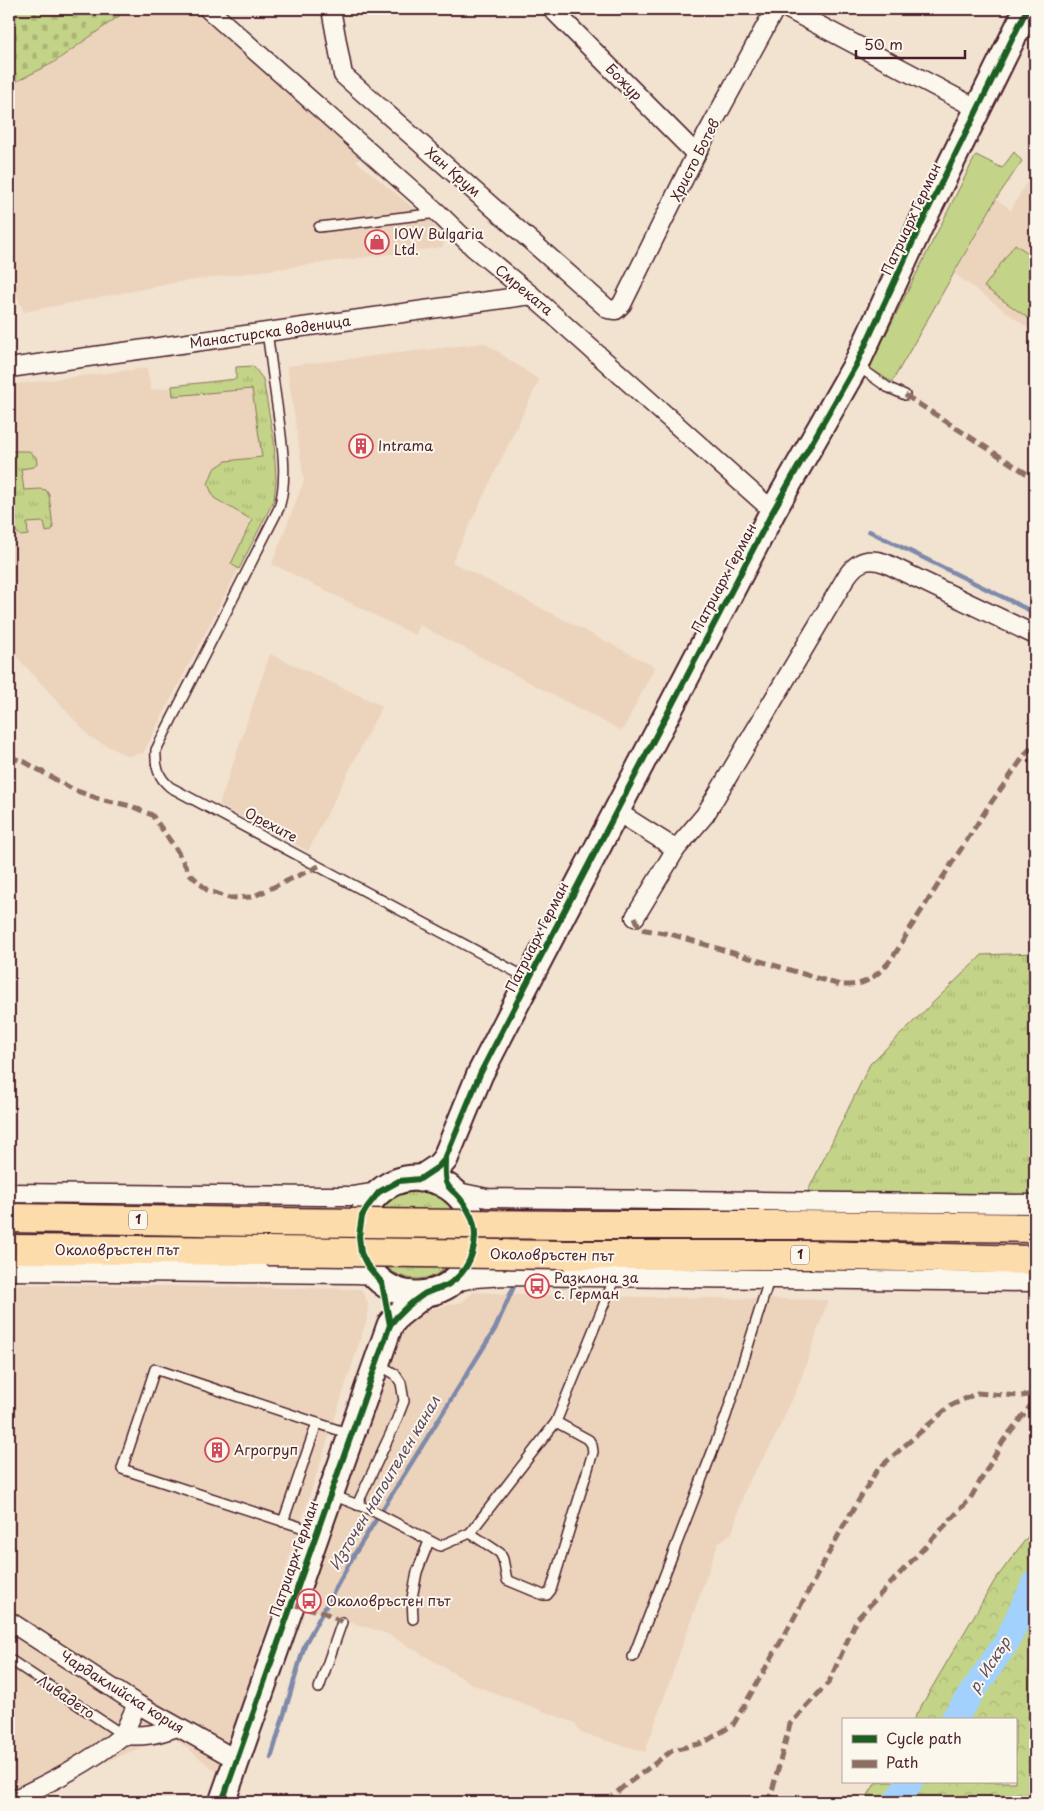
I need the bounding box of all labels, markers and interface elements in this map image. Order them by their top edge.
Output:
scale bar [856,28,965,60]
text: 50 m [864,32,903,55]
street label: Божур [601,58,648,105]
street label: Христо Ботев [665,115,724,205]
street label: Хан Крум [421,142,486,202]
street label: Патриарх Герман [875,159,946,278]
place label: IOW Bulgaria Ltd. [394,223,484,260]
shop icon: IOW Bulgaria Ltd. [364,229,390,255]
street label: Смреката [491,259,558,320]
street label: Манастирска воденица [188,310,352,353]
building icon: Intrama [348,433,374,459]
place label: Intrama [378,435,433,456]
street label: Патриарх Герман [686,519,761,636]
street label: Орехите [241,802,301,847]
street label: Патриарх Герман [500,878,573,996]
road number: 1 [129,1210,147,1230]
street label: Околовръстен път [55,1239,180,1260]
street label: Околовръстен път [490,1243,615,1266]
road number: 1 [791,1246,809,1264]
place label: Разклона за с. Герман [554,1267,639,1304]
bus stop icon: Разклона за с. Герман [524,1273,550,1299]
water label: Източен напоителен канал [322,1391,445,1574]
building icon: Агрогруп [204,1437,230,1463]
place label: Агрогруп [234,1439,298,1460]
street label: Патриарх Герман [264,1498,323,1620]
bus stop icon: Околовръстен път [296,1588,322,1614]
place label: Околовръстен път [326,1590,451,1611]
water label: р. Искър [962,1631,1016,1696]
street label: Чардаклийска кория [56,1645,188,1738]
street label: Ливадето [33,1670,99,1724]
legend [842,1718,1016,1784]
text: Cycle path [886,1726,962,1749]
text: Path [886,1750,918,1773]

